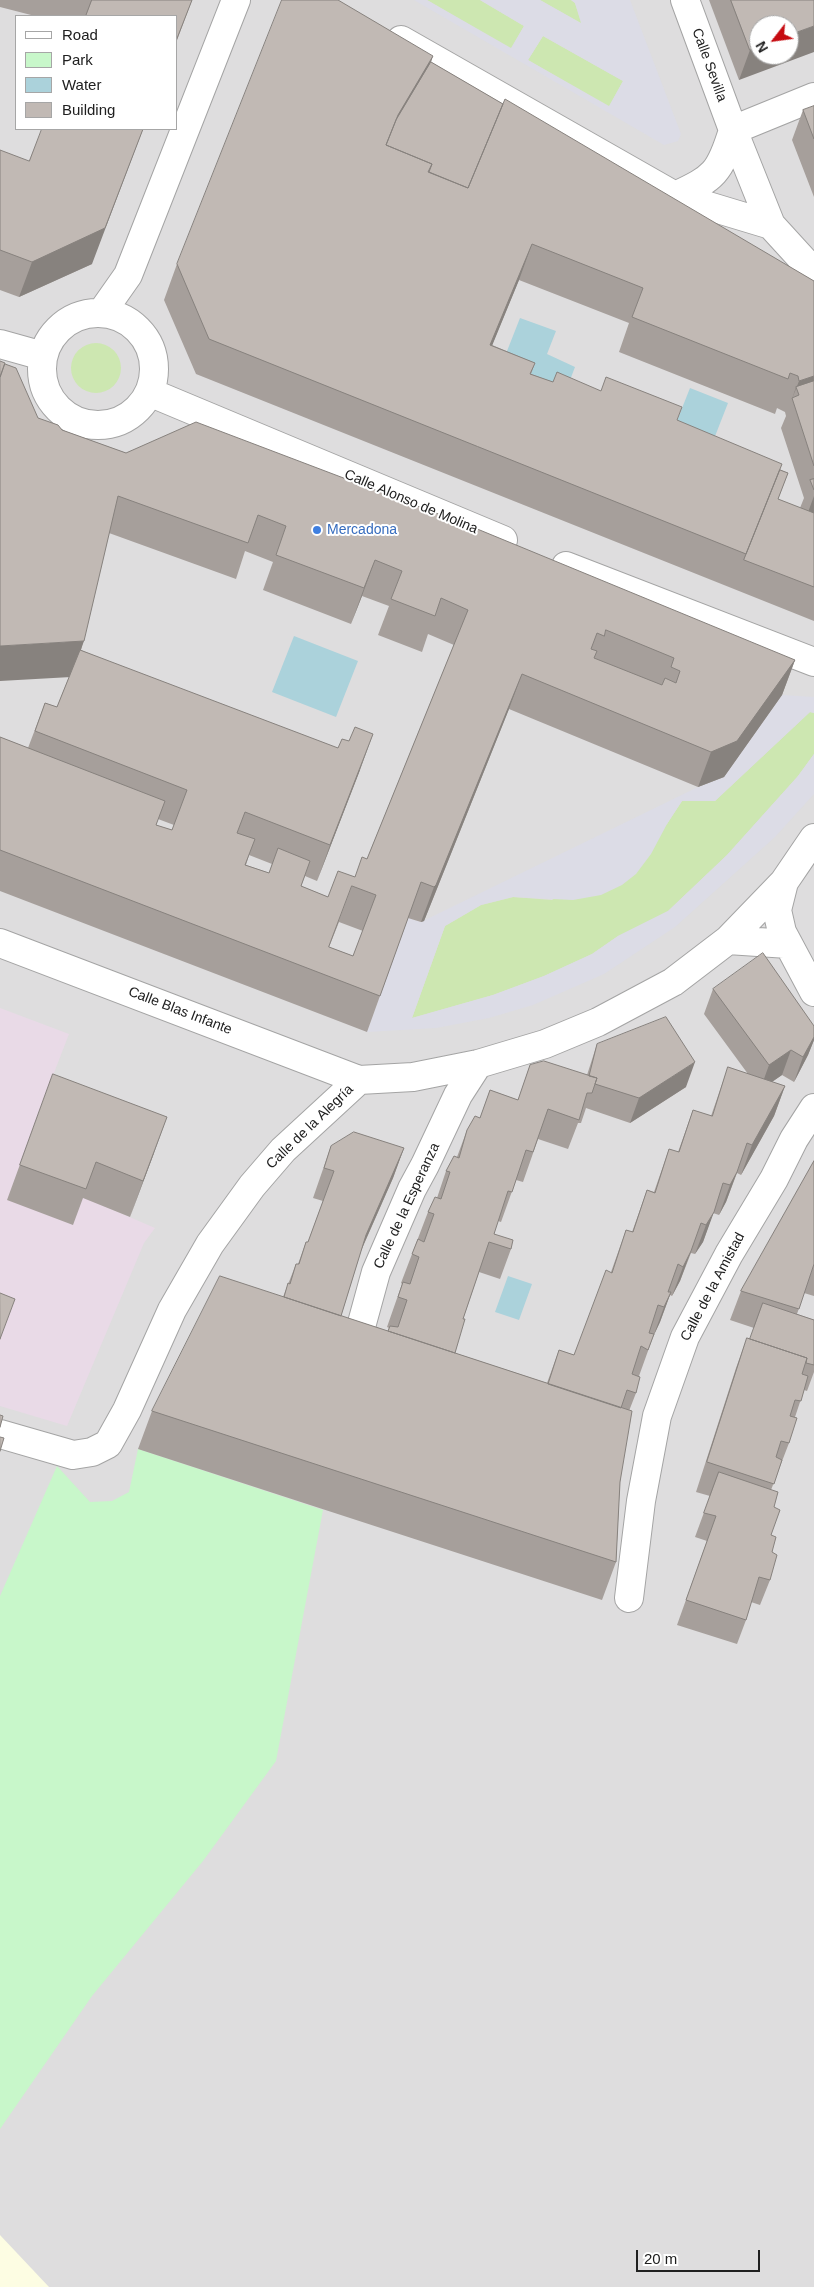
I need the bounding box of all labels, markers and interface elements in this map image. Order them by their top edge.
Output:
legend [15,15,178,130]
north arrow [749,15,799,65]
text: Road [62,26,98,43]
street label: Calle Sevilla [688,26,730,104]
text: N [752,39,771,55]
text: Park [62,51,93,68]
text: Water [62,76,101,93]
text: Building [62,101,115,118]
street label: Calle Alonso de Molina [342,466,480,538]
place label: Mercadona [327,522,397,538]
marker: Mercadona [311,524,323,536]
street label: Calle Blas Infante [126,983,234,1039]
street label: Calle de la Alegría [263,1081,357,1173]
street label: Calle de la Esperanza [370,1140,444,1272]
street label: Calle de la Amistad [677,1230,749,1344]
scale bar [639,2240,763,2272]
text: 20 m [644,2250,677,2267]

